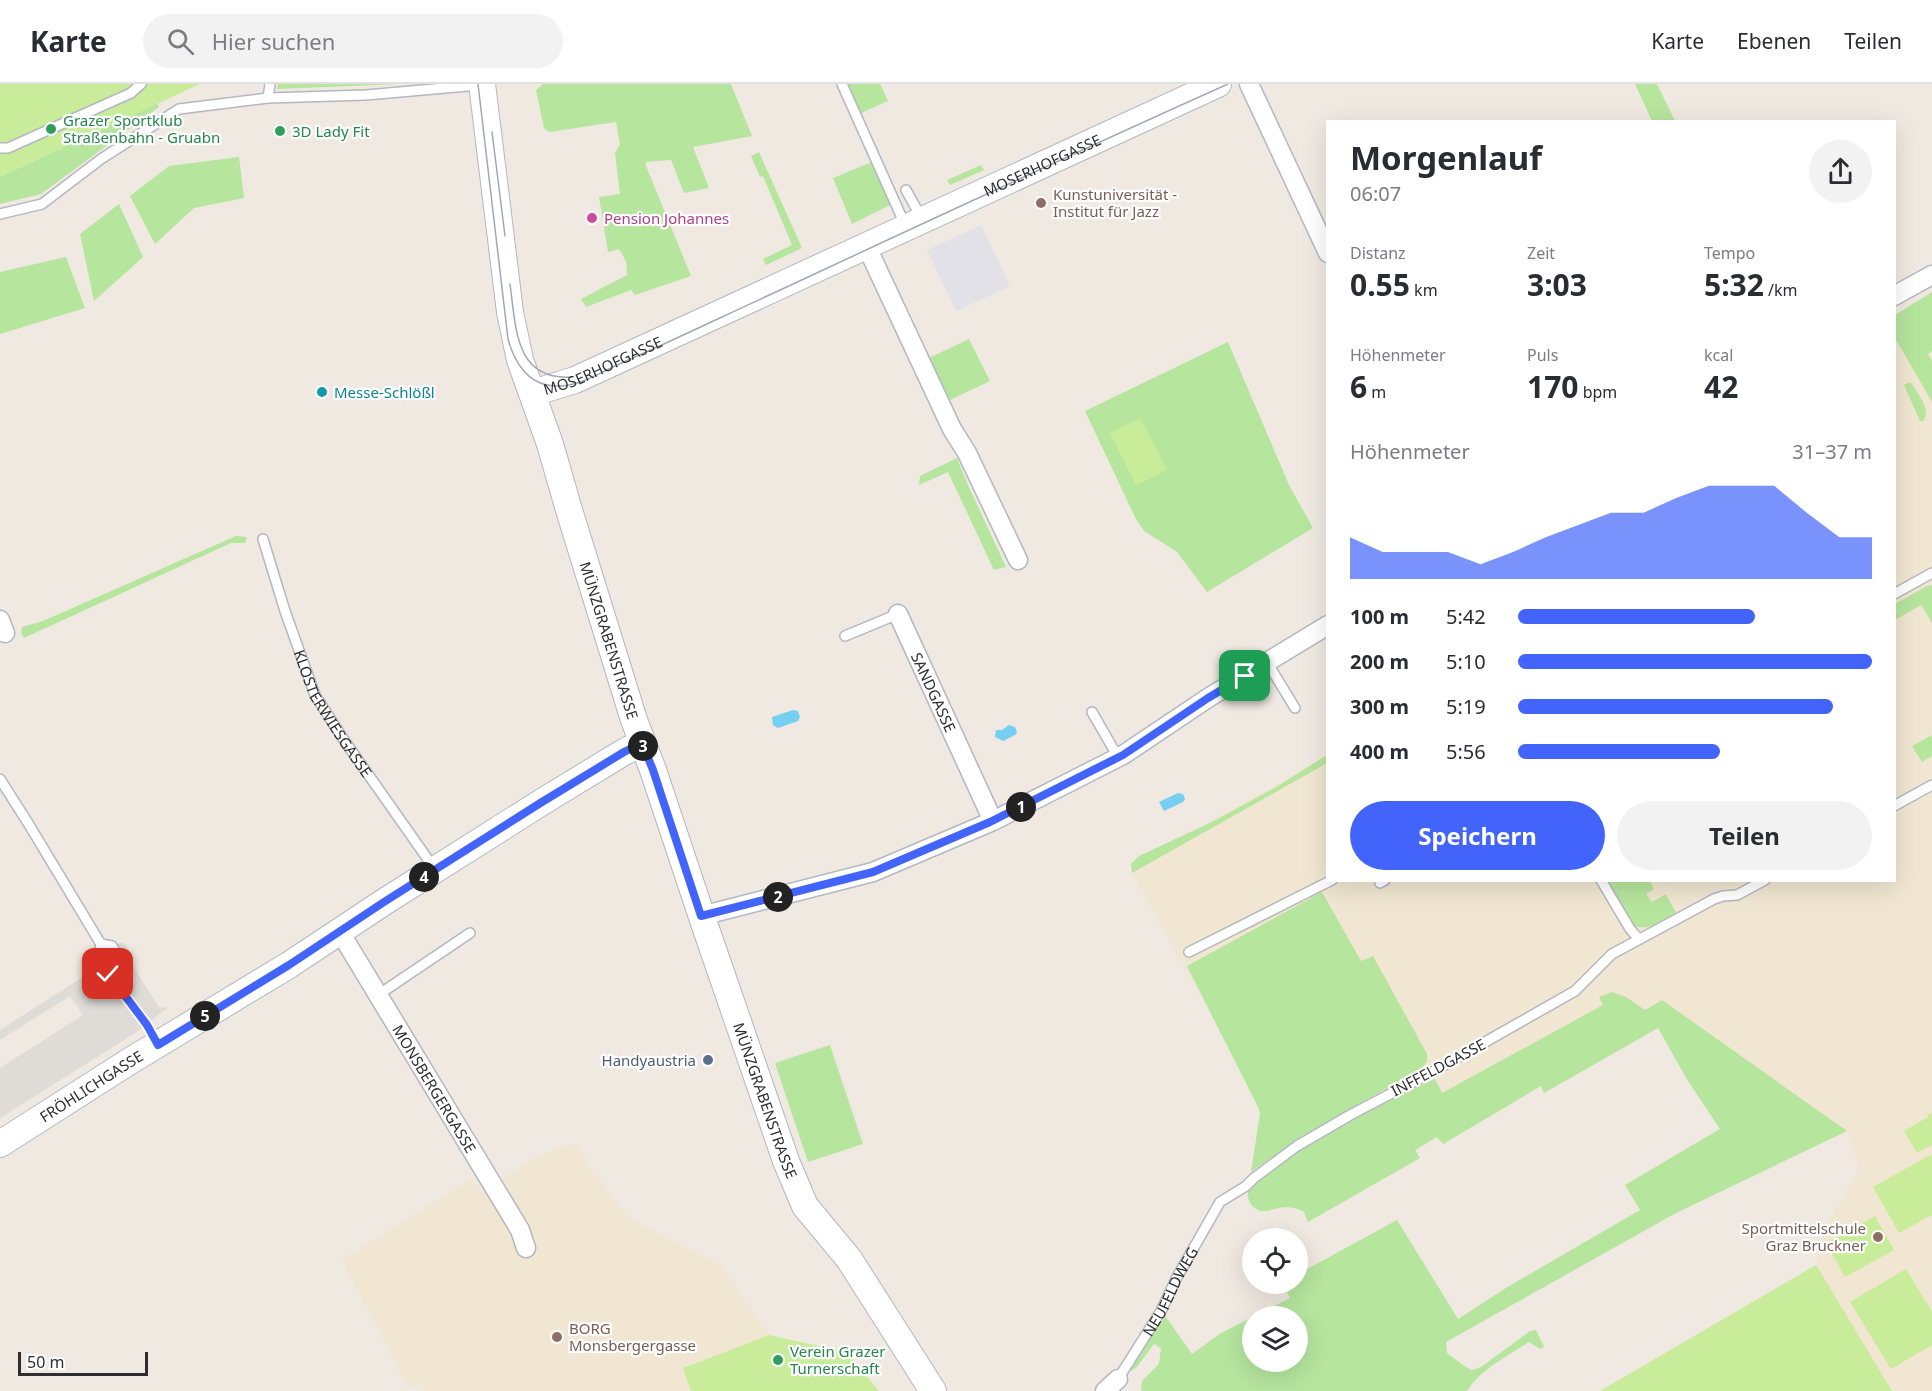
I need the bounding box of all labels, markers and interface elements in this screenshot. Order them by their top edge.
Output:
search box [143,14,563,68]
text: Karte [30,22,107,60]
icon: search [164,25,197,58]
text: Hier suchen [212,26,335,56]
text: Karte [1651,27,1704,55]
text: Ebenen [1737,27,1811,55]
text: Teilen [1844,27,1902,55]
place label: Grazer Sportklub Straßenbahn - Gruabn [63,110,220,147]
place label: 3D Lady Fit [292,121,370,141]
marker: Grazer Sportklub Straßenbahn - Gruabn [44,122,58,136]
marker: 3D Lady Fit [273,124,287,138]
street label: MOSERHOFGASSE [980,129,1104,201]
text: Morgenlauf [1350,135,1542,180]
button: share [1809,140,1872,203]
text: 06:07 [1350,180,1401,207]
place label: Kunstuniversität - Institut für Jazz [1053,184,1177,221]
marker: Kunstuniversität - Institut für Jazz [1034,196,1048,210]
place label: Pension Johannes [604,208,729,228]
marker: Pension Johannes [585,211,599,225]
text: Distanz [1350,242,1406,264]
text: Zeit [1527,242,1555,264]
text: Tempo [1704,242,1755,264]
text: 0.55 [1350,264,1410,305]
text: 3:03 [1527,264,1587,305]
text: 5:32 [1704,264,1764,305]
text: km [1410,279,1438,301]
text: /km [1764,279,1798,301]
street label: MOSERHOFGASSE [541,331,665,399]
text: Höhenmeter [1350,344,1446,366]
text: Puls [1527,344,1558,366]
text: kcal [1704,344,1733,366]
text: 6 [1350,366,1367,407]
text: 170 [1527,366,1578,407]
text: 42 [1704,366,1738,407]
text: m [1367,381,1386,403]
text: bpm [1578,381,1617,403]
place label: Messe-Schlößl [334,382,435,402]
marker: Messe-Schlößl [315,385,329,399]
text: Höhenmeter [1350,438,1470,465]
text: 31–37 m [1792,438,1872,465]
street label: MÜNZGRABENSTRASSE [576,559,643,722]
text: 100 m [1350,603,1409,630]
text: 5:42 [1446,603,1486,630]
street label: KLOSTERWIESGASSE [290,647,377,781]
text: 200 m [1350,648,1409,675]
text: 5:10 [1446,648,1486,675]
street label: SANDGASSE [907,649,961,735]
pin [1219,650,1270,701]
icon: arrive [1228,659,1261,692]
text: 300 m [1350,693,1409,720]
text: 5:19 [1446,693,1486,720]
pin: 3 [628,731,658,761]
text: 3 [638,735,648,757]
text: 400 m [1350,738,1409,765]
text: 5:56 [1446,738,1486,765]
pin: 1 [1006,792,1036,822]
text: 1 [1016,796,1026,818]
button: Speichern [1350,801,1605,870]
button: Teilen [1617,801,1872,870]
pin: 4 [409,862,439,892]
text: 4 [419,866,429,888]
pin: 2 [763,882,793,912]
text: 2 [773,886,783,908]
pin [82,948,133,999]
icon: check [91,957,124,990]
pin: 5 [190,1001,220,1031]
text: 5 [200,1005,210,1027]
street label: MÜNZGRABENSTRASSE [729,1020,802,1182]
street label: MONSBERGERGASSE [388,1021,481,1156]
street label: INFFELDGASSE [1387,1034,1489,1100]
street label: FRÖHLICHGASSE [36,1046,146,1126]
place label: Handyaustria [602,1050,696,1070]
marker: Handyaustria [701,1053,715,1067]
place label: Sportmittelschule Graz Bruckner [1742,1218,1866,1255]
map controls [1242,1228,1308,1372]
button: locate [1242,1228,1308,1294]
marker: Sportmittelschule Graz Bruckner [1871,1230,1885,1244]
street label: NEUFELDWEG [1138,1243,1202,1340]
button: layers [1242,1306,1308,1372]
place label: BORG Monsbergergasse [569,1318,696,1355]
marker: BORG Monsbergergasse [550,1330,564,1344]
place label: Verein Grazer Turnerschaft [790,1341,886,1378]
scale bar [18,1349,148,1376]
text: 50 m [27,1351,64,1373]
marker: Verein Grazer Turnerschaft [771,1353,785,1367]

